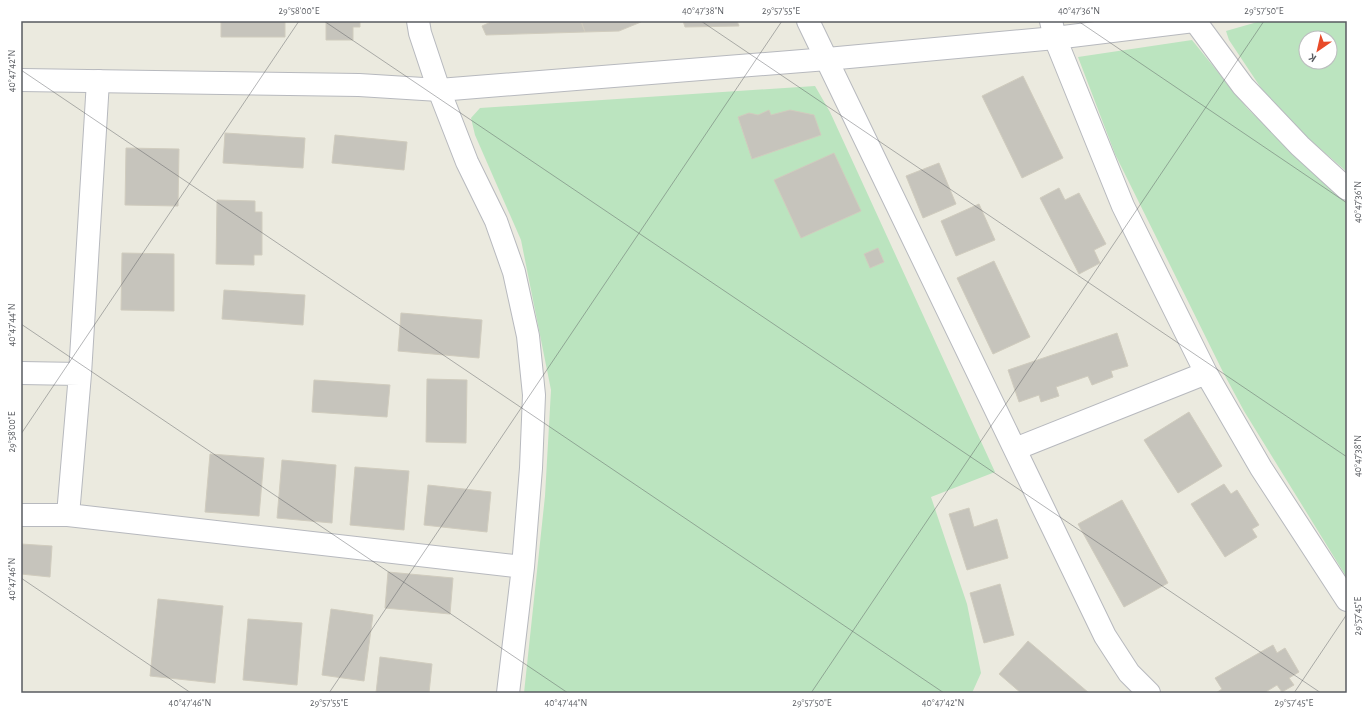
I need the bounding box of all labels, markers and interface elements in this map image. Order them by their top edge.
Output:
text: 29°58'00"E [279,6,320,16]
text: 40°47'38"N [682,6,724,16]
text: 29°57'55"E [762,6,800,16]
text: 40°47'36"N [1058,6,1100,16]
text: 29°57'50"E [1244,6,1284,16]
north arrow [1298,30,1338,70]
text: 40°47'42"N [7,50,17,92]
text: K [1306,51,1318,64]
text: 40°47'36"N [1353,181,1363,223]
text: 40°47'44"N [7,304,17,346]
text: 29°58'00"E [7,411,17,452]
text: 40°47'38"N [1353,435,1363,477]
text: 40°47'46"N [7,558,17,600]
text: 29°57'45"E [1353,596,1363,635]
text: 40°47'46"N [169,698,211,708]
text: 29°57'55"E [310,698,348,708]
text: 40°47'44"N [545,698,587,708]
text: 29°57'50"E [792,698,832,708]
text: 40°47'42"N [922,698,964,708]
text: 29°57'45"E [1275,698,1314,708]

